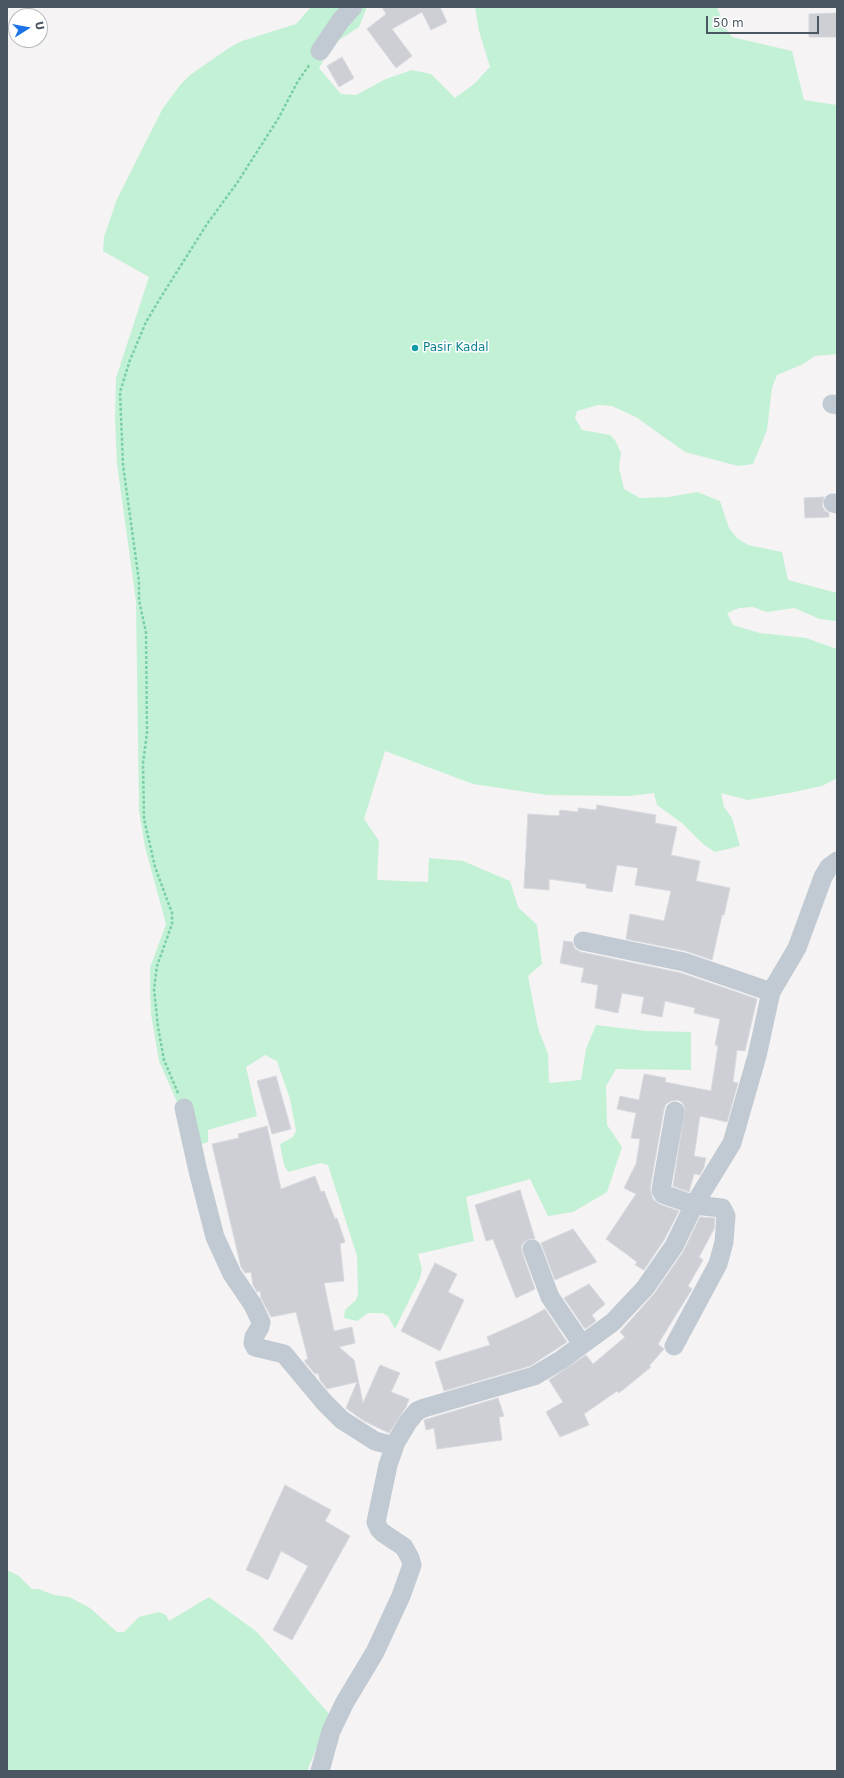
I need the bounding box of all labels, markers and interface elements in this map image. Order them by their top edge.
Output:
north arrow [8,8,48,48]
scale bar [708,8,821,34]
text: 50 m [713,16,744,30]
text: U [32,20,47,31]
place label: Pasir Kadal [423,341,489,355]
marker: Pasir Kadal [410,343,420,353]

